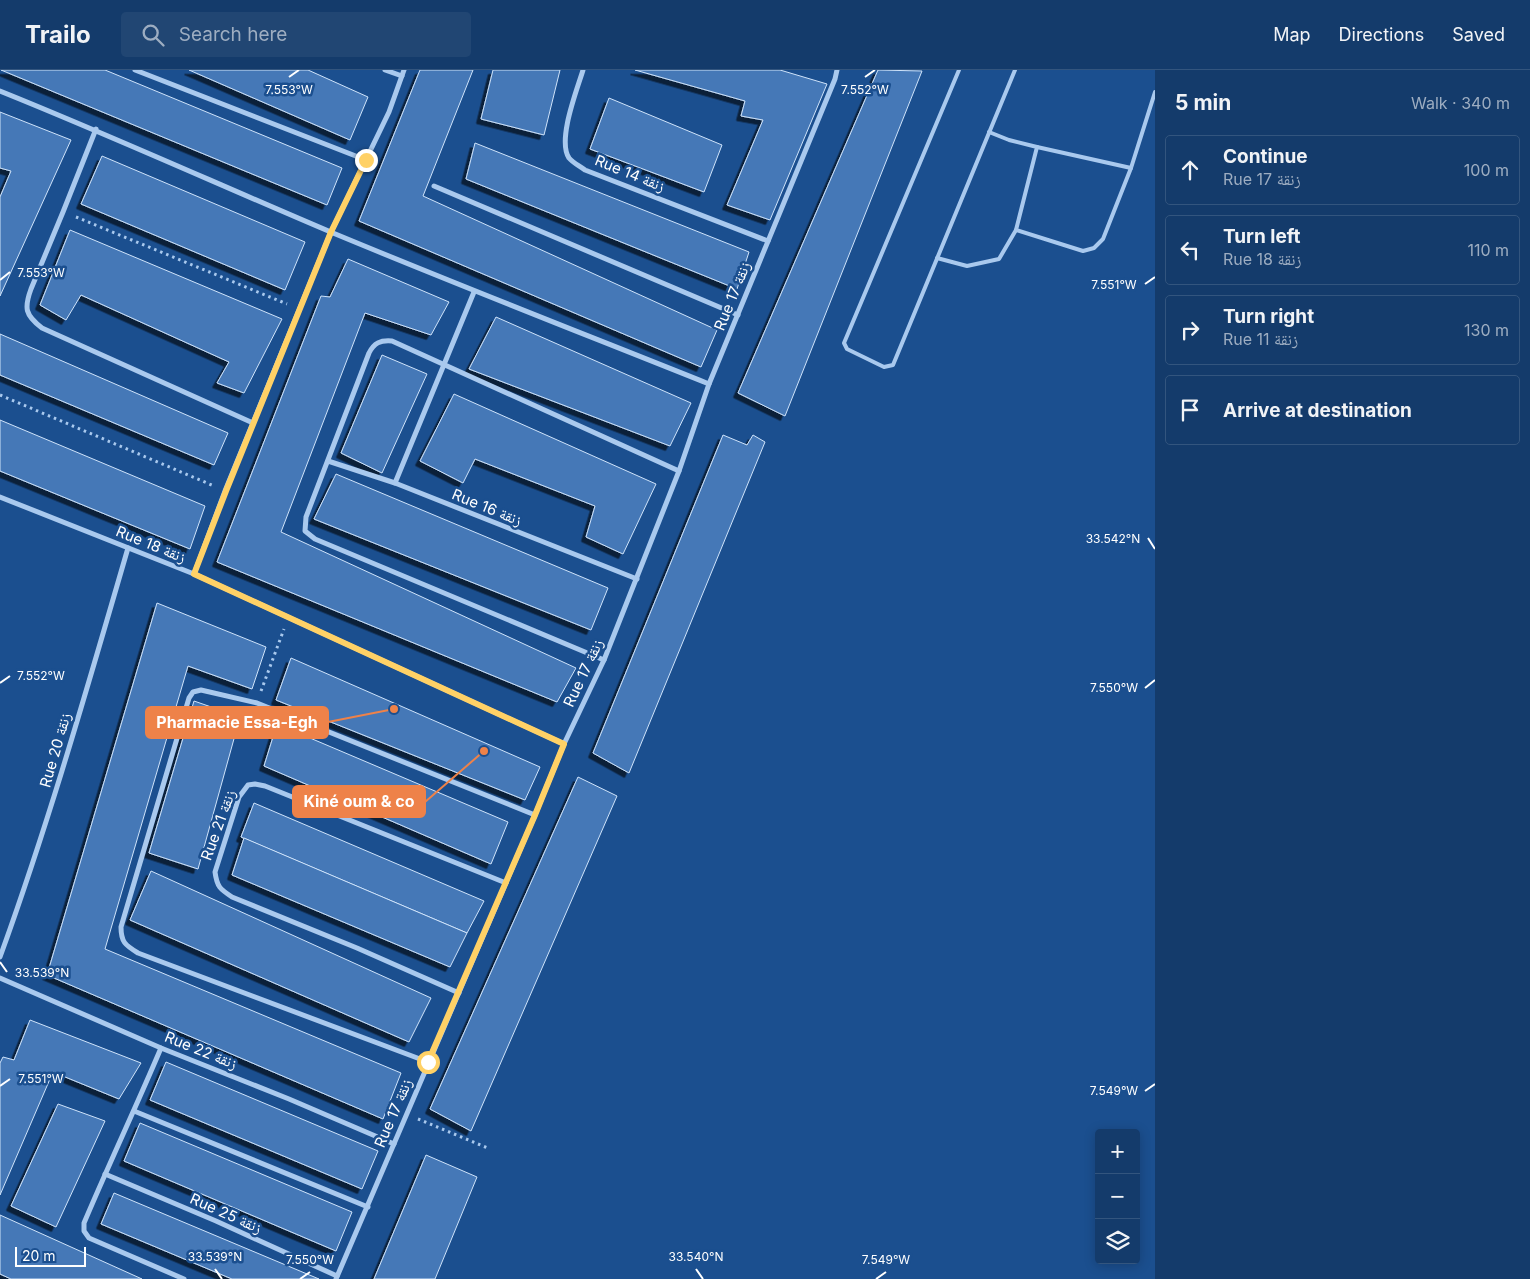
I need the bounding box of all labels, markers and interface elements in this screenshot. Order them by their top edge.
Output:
search box [121,12,471,57]
text: Trailo [25,20,91,49]
icon: search [139,21,167,49]
text: Search here [179,23,287,46]
text: Map [1273,24,1311,45]
text: Directions [1339,24,1424,45]
text: Saved [1452,24,1505,45]
text: 7.553°W [265,82,313,97]
text: 7.552°W [841,82,889,97]
text: 5 min [1175,90,1231,115]
text: Walk · 340 m [1411,93,1510,113]
text: Continue [1223,145,1308,168]
route end [355,149,378,172]
street label: Rue 14 زنقة [592,150,668,196]
icon: ahead [1176,156,1204,184]
text: 100 m [1464,160,1509,180]
text: Rue 17 زنقة [1223,169,1301,189]
text: Turn left [1223,225,1301,248]
icon: left [1176,236,1204,264]
text: 110 m [1467,240,1509,260]
text: Rue 18 زنقة [1223,249,1302,269]
street label: Rue 17 زنقة [710,259,755,333]
text: 7.553°W [17,265,65,280]
text: 7.551°W [1091,277,1137,292]
text: Turn right [1223,305,1314,328]
icon: right [1176,316,1204,344]
text: 130 m [1464,320,1509,340]
text: Rue 11 زنقة [1223,329,1298,349]
icon: arrive [1176,396,1204,424]
text: Arrive at destination [1223,399,1412,422]
street label: Rue 16 زنقة [449,484,525,530]
street label: Rue 18 زنقة [113,521,189,567]
text: 33.542°N [1086,531,1140,546]
street label: Rue 17 زنقة [559,636,607,710]
text: 7.552°W [17,668,65,683]
text: 7.550°W [1090,680,1138,695]
callout: Pharmacie Essa-Egh [146,707,328,738]
street label: Rue 20 زنقة [35,710,75,790]
text: Pharmacie Essa-Egh [156,712,318,732]
callout: Kiné oum & co [293,786,425,817]
street label: Rue 21 زنقة [197,787,240,863]
text: Kiné oum & co [303,791,415,811]
text: 33.539°N [15,965,69,980]
street label: Rue 22 زنقة [162,1027,240,1073]
route start [417,1051,440,1074]
text: 7.551°W [18,1071,64,1086]
street label: Rue 17 زنقة [370,1076,416,1150]
text: 7.549°W [1090,1083,1138,1098]
map controls [1095,1129,1140,1264]
button: + [1095,1129,1140,1174]
button: − [1095,1174,1140,1219]
street label: Rue 25 زنقة [187,1189,265,1237]
button: layers [1095,1219,1140,1264]
scale bar [15,1244,86,1267]
text: 20 m [22,1247,56,1264]
text: 33.539°N [188,1249,242,1264]
text: 33.540°N [669,1249,723,1264]
text: 7.550°W [286,1252,334,1267]
text: 7.549°W [862,1252,910,1267]

